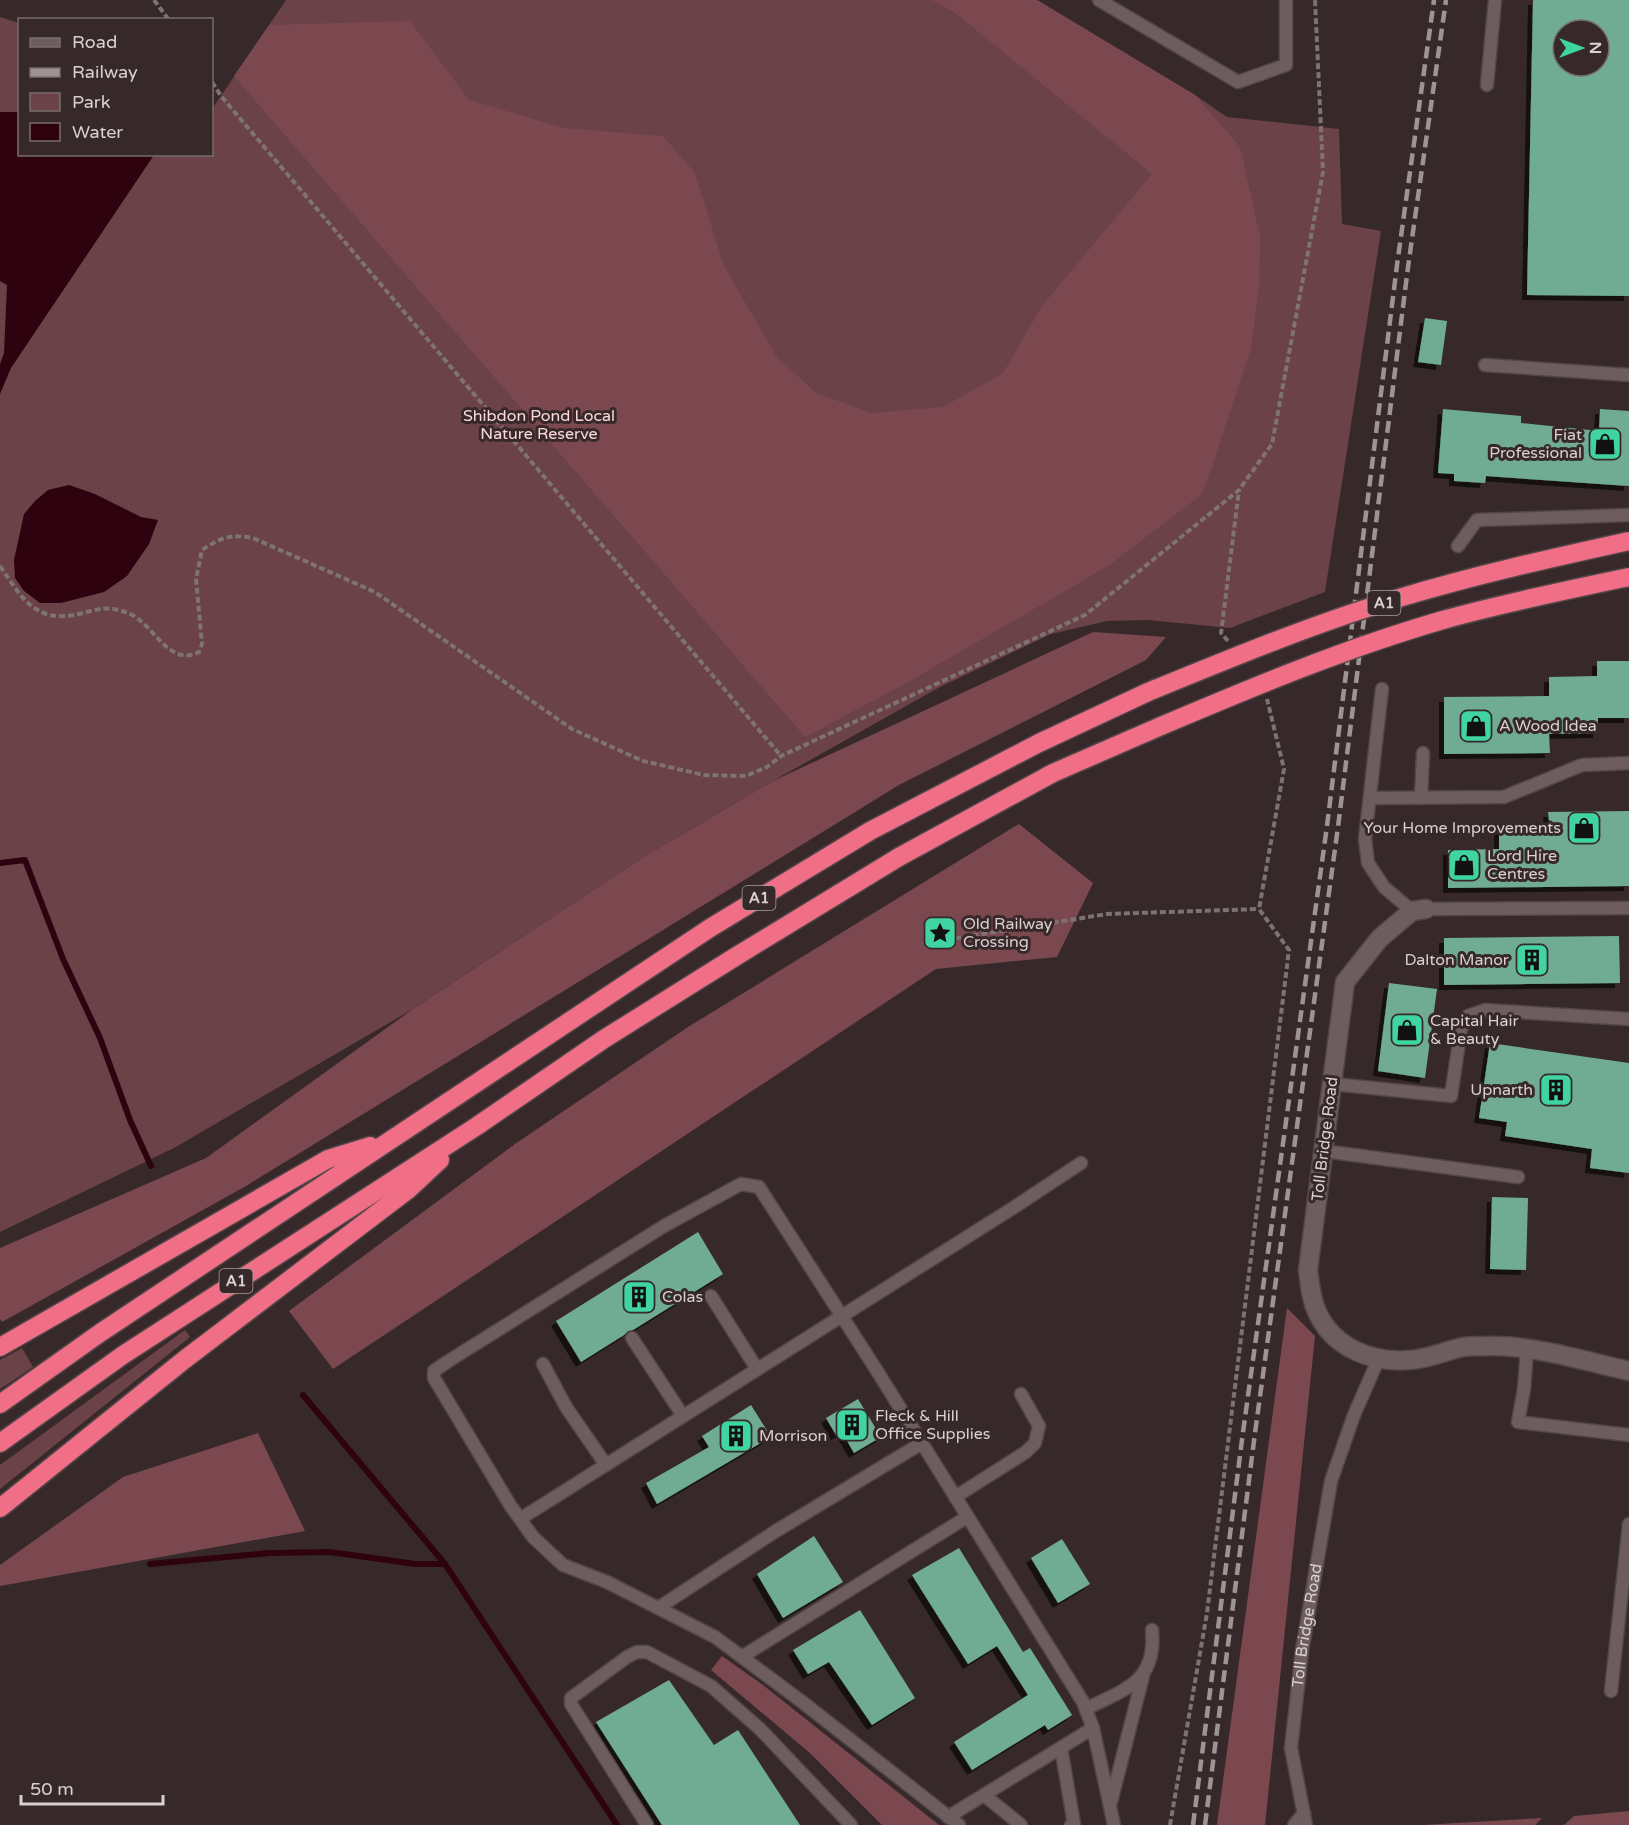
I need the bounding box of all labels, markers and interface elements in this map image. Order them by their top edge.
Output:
legend [18,18,213,156]
north arrow [1551,18,1611,78]
text: Road [72,31,117,53]
text: N [1585,42,1605,54]
text: Railway [72,61,138,83]
text: Park [72,91,111,113]
text: Water [72,121,123,143]
park label: Shibdon Pond Local Nature Reserve [463,406,615,444]
place label: Fiat Professional [1489,425,1582,463]
shop icon: Fiat Professional [1587,426,1623,462]
road number: A1 [1368,591,1400,615]
shop icon: A Wood Idea [1458,708,1494,744]
place label: A Wood Idea [1499,716,1597,736]
shop icon: Your Home Improvements [1566,810,1602,846]
place label: Your Home Improvements [1364,818,1561,838]
place label: Lord Hire Centres [1487,846,1557,884]
shop icon: Lord Hire Centres [1446,847,1482,883]
road number: A1 [742,886,776,910]
place label: Old Railway Crossing [963,914,1053,952]
place icon: Old Railway Crossing [922,915,958,951]
building icon: Dalton Manor [1514,942,1550,978]
place label: Dalton Manor [1404,950,1510,970]
place label: Capital Hair & Beauty [1430,1011,1519,1049]
shop icon: Capital Hair & Beauty [1389,1012,1425,1048]
building icon: Upnarth [1538,1072,1574,1108]
street label: Toll Bridge Road [1307,1076,1343,1202]
place label: Upnarth [1470,1080,1533,1100]
road number: A1 [220,1269,252,1293]
building icon: Colas [621,1279,657,1315]
place label: Colas [662,1287,703,1307]
place label: Fleck & Hill Office Supplies [875,1406,991,1444]
building icon: Fleck & Hill Office Supplies [834,1407,870,1443]
building icon: Morrison [718,1418,754,1454]
place label: Morrison [759,1426,827,1446]
street label: Toll Bridge Road [1288,1562,1327,1689]
scale bar [21,1768,164,1806]
text: 50 m [30,1778,74,1800]

